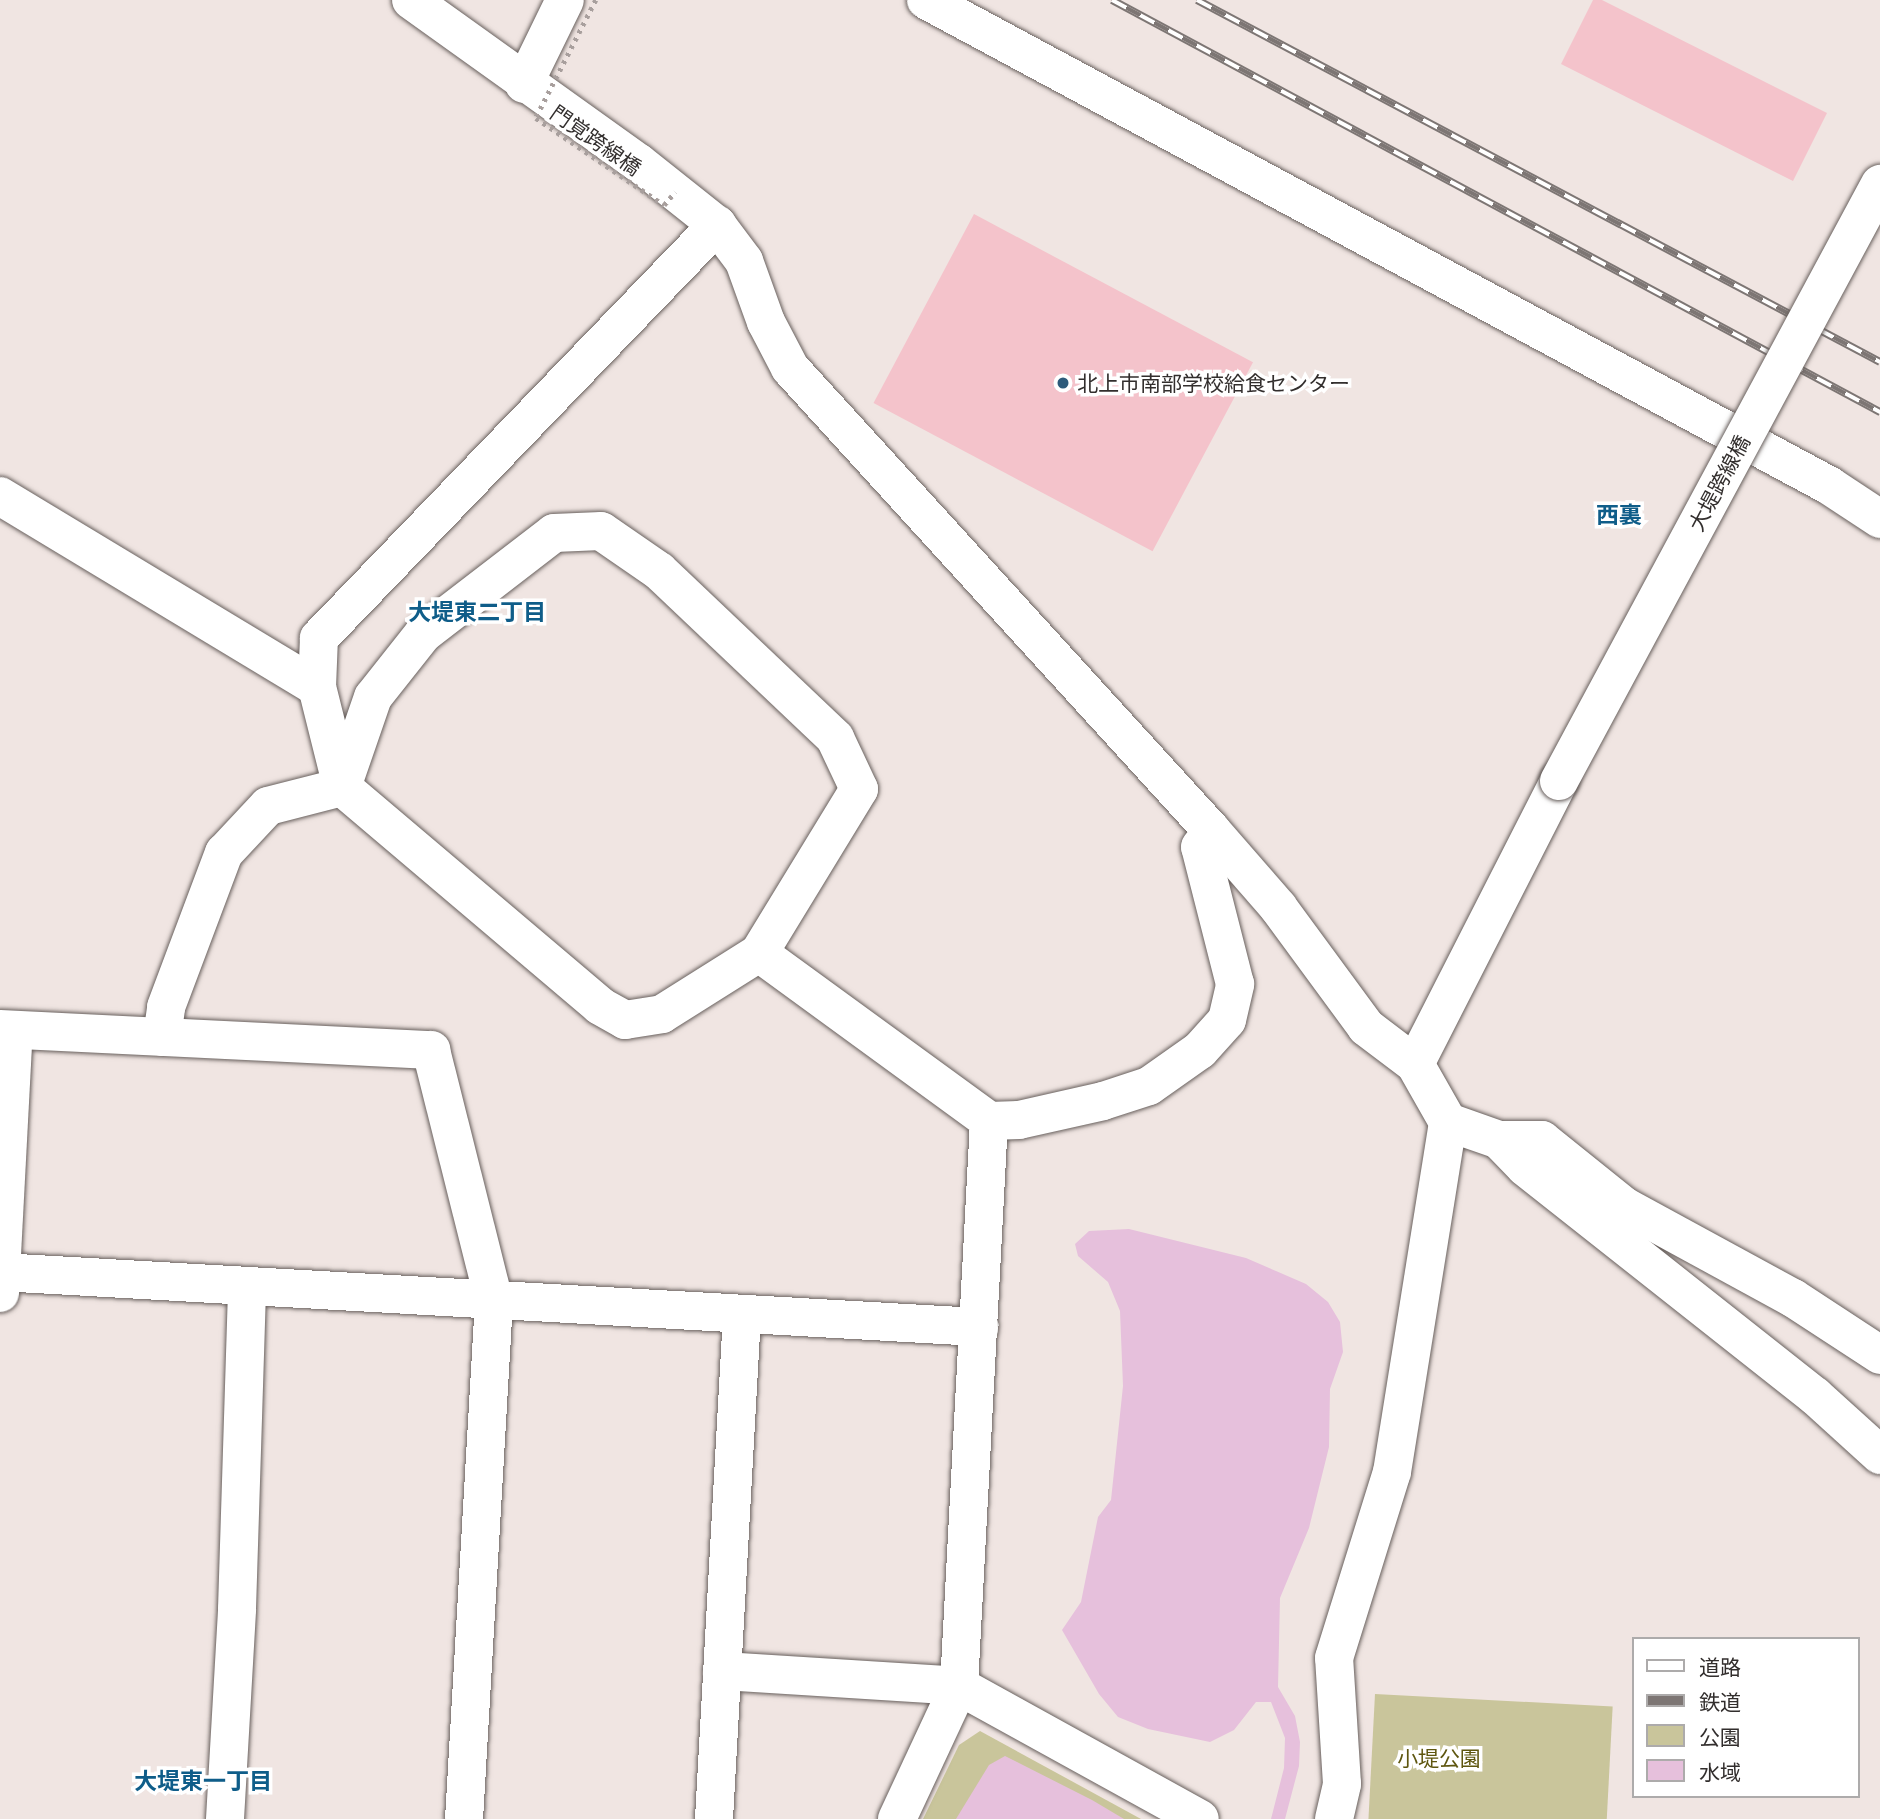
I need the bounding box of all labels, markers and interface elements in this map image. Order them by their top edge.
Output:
street label: 門覚跨線橋 [546,100,646,180]
place label: 北上市南部学校給食センター [1077,370,1350,396]
marker: 北上市南部学校給食センター [1055,375,1071,391]
street label: 大堤跨線橋 [1683,431,1755,535]
district label: 西裏 [1596,500,1642,528]
district label: 大堤東二丁目 [408,597,546,625]
legend [1632,1637,1859,1798]
text: 道路 [1699,1653,1741,1681]
text: 鉄道 [1699,1688,1741,1716]
text: 公園 [1699,1723,1741,1751]
park label: 小堤公園 [1397,1745,1481,1771]
text: 水域 [1699,1758,1741,1786]
district label: 大堤東一丁目 [134,1766,272,1794]

